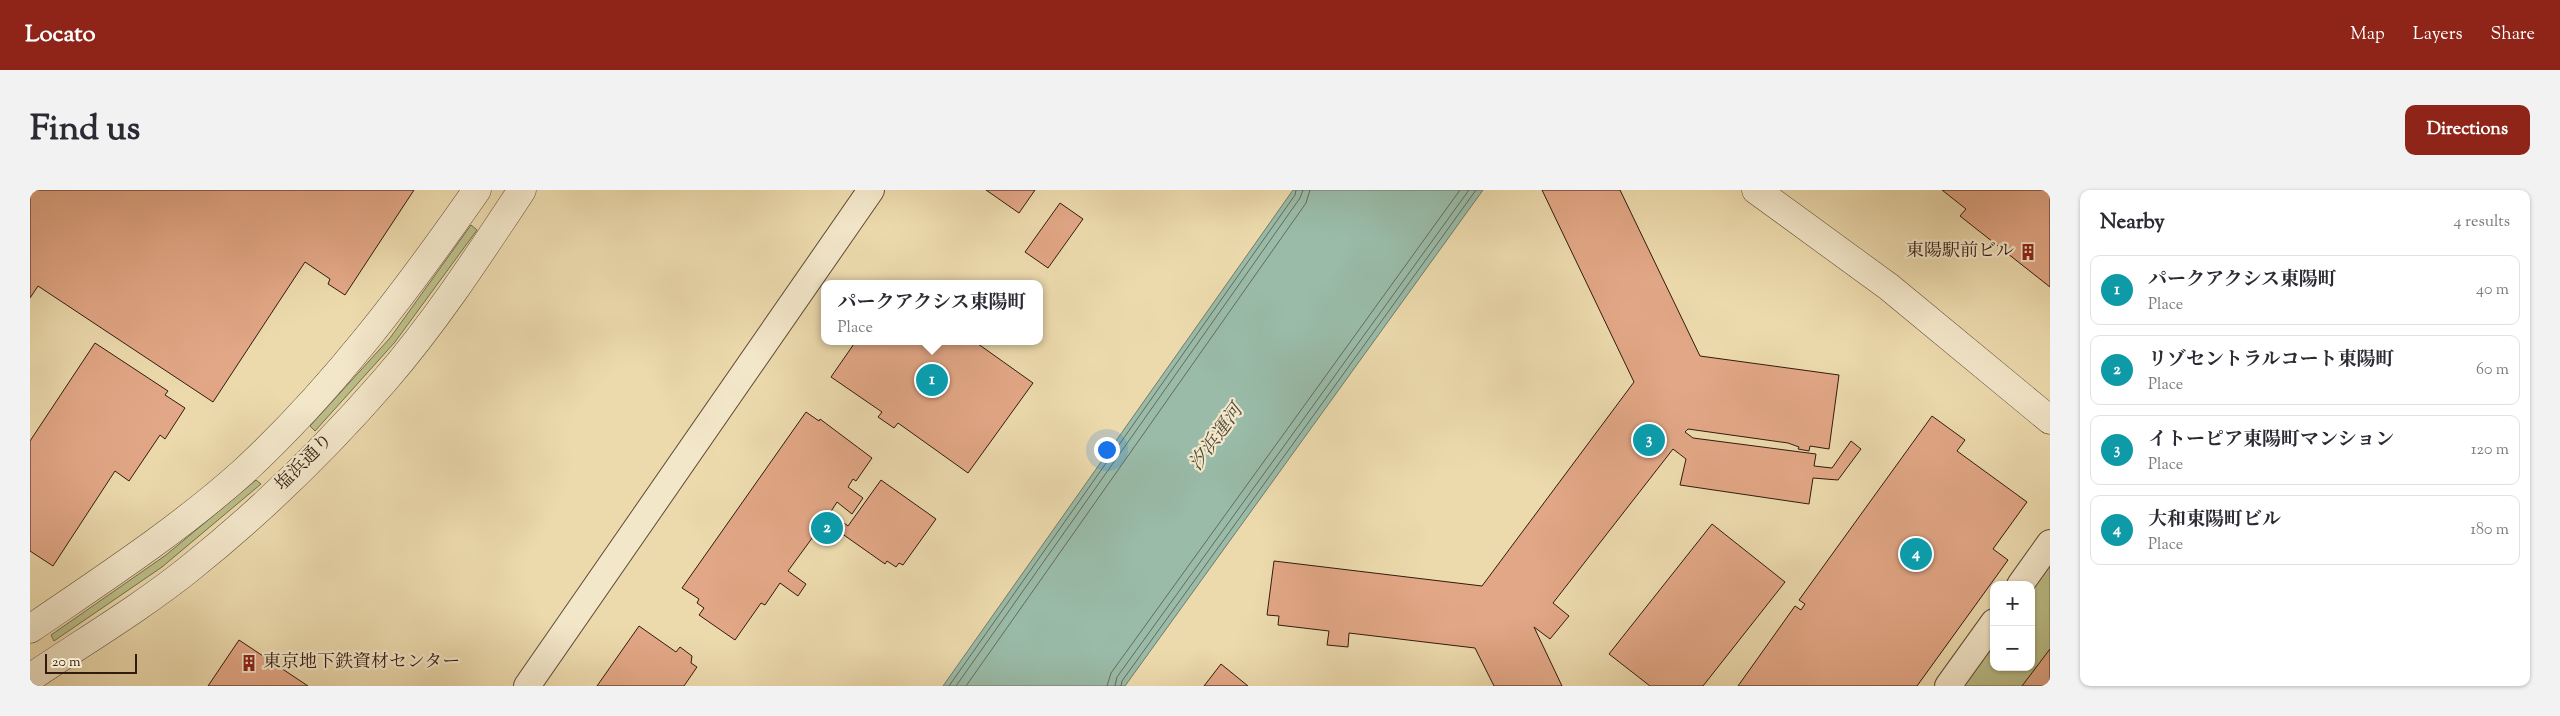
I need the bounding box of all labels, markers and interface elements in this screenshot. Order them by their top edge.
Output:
text: Locato [25,18,96,52]
text: Map [2350,22,2385,48]
text: Layers [2413,22,2463,48]
text: Share [2491,22,2535,48]
text: Find us [30,105,140,156]
button: Directions [2405,105,2530,155]
text: Nearby [2100,208,2165,238]
text: 4 results [2454,211,2510,234]
place label: 東陽駅前ビル [1906,239,2014,265]
building icon: 東陽駅前ビル [2018,242,2038,262]
text: パークアクシス東陽町 [2148,267,2337,294]
text: 1 [2114,279,2120,302]
text: 40 m [2476,279,2509,302]
popup [821,280,1043,345]
text: パークアクシス東陽町 [838,290,1026,317]
text: Place [2148,294,2183,317]
text: Place [838,317,873,340]
text: リゾセントラルコート東陽町 [2148,347,2394,374]
text: 2 [2113,359,2121,382]
text: 60 m [2476,359,2509,382]
pin: 1 [916,361,948,399]
text: Place [2148,374,2183,397]
water label: 汐浜運河 [1184,397,1252,477]
pin: 3 [1633,421,1665,459]
text: イトーピア東陽町マンション [2148,427,2394,454]
street label: 塩浜通り [270,428,340,498]
your location [1094,437,1120,463]
text: 3 [2114,439,2120,462]
text: 120 m [2471,439,2509,462]
text: Place [2148,454,2183,477]
text: 大和東陽町ビル [2148,507,2281,534]
pin: 2 [811,509,843,547]
text: 4 [2113,519,2121,542]
text: 180 m [2470,519,2509,542]
text: Place [2148,534,2183,557]
pin: 4 [1900,535,1932,573]
map controls [1990,581,2035,671]
button: + [1990,581,2035,626]
button: − [1990,626,2035,671]
place label: 東京地下鉄資材センター [263,650,460,676]
scale bar [45,651,138,674]
text: 20 m [52,653,81,673]
building icon: 東京地下鉄資材センター [239,653,259,673]

